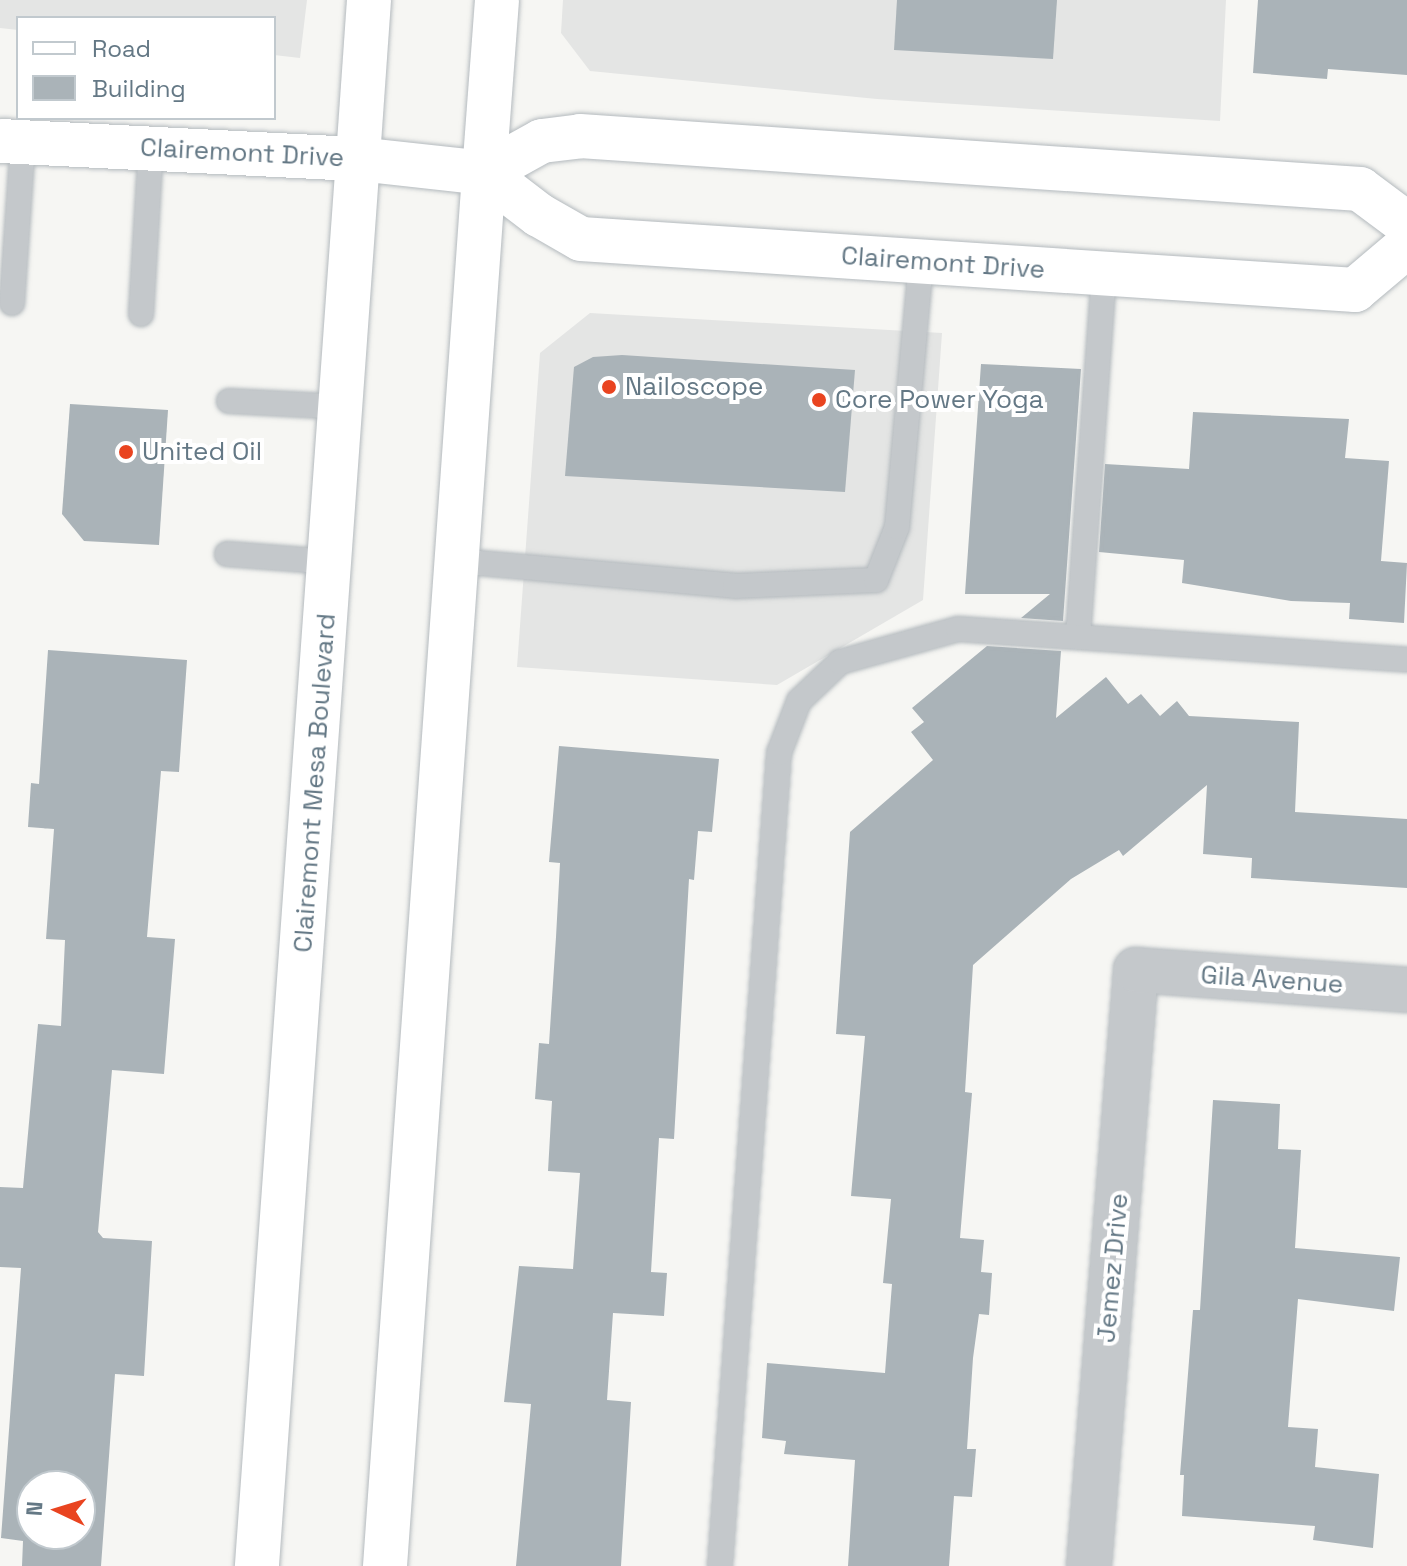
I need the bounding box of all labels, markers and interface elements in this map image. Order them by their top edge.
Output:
legend [16,16,276,120]
text: Road [92,33,151,64]
text: Building [92,73,186,104]
street label: Clairemont Drive [139,132,345,174]
street label: Clairemont Drive [840,240,1046,286]
place label: Nailoscope [625,371,763,403]
marker: Nailoscope [600,378,618,396]
place label: Core Power Yoga [835,384,1044,416]
marker: Core Power Yoga [810,391,828,409]
place label: United Oil [142,436,262,468]
marker: United Oil [117,443,135,461]
street label: Clairemont Mesa Boulevard [288,612,342,954]
street label: Gila Avenue [1199,959,1345,1001]
street label: Jemez Drive [1091,1192,1135,1344]
north arrow [16,1470,96,1550]
text: N [20,1500,49,1517]

